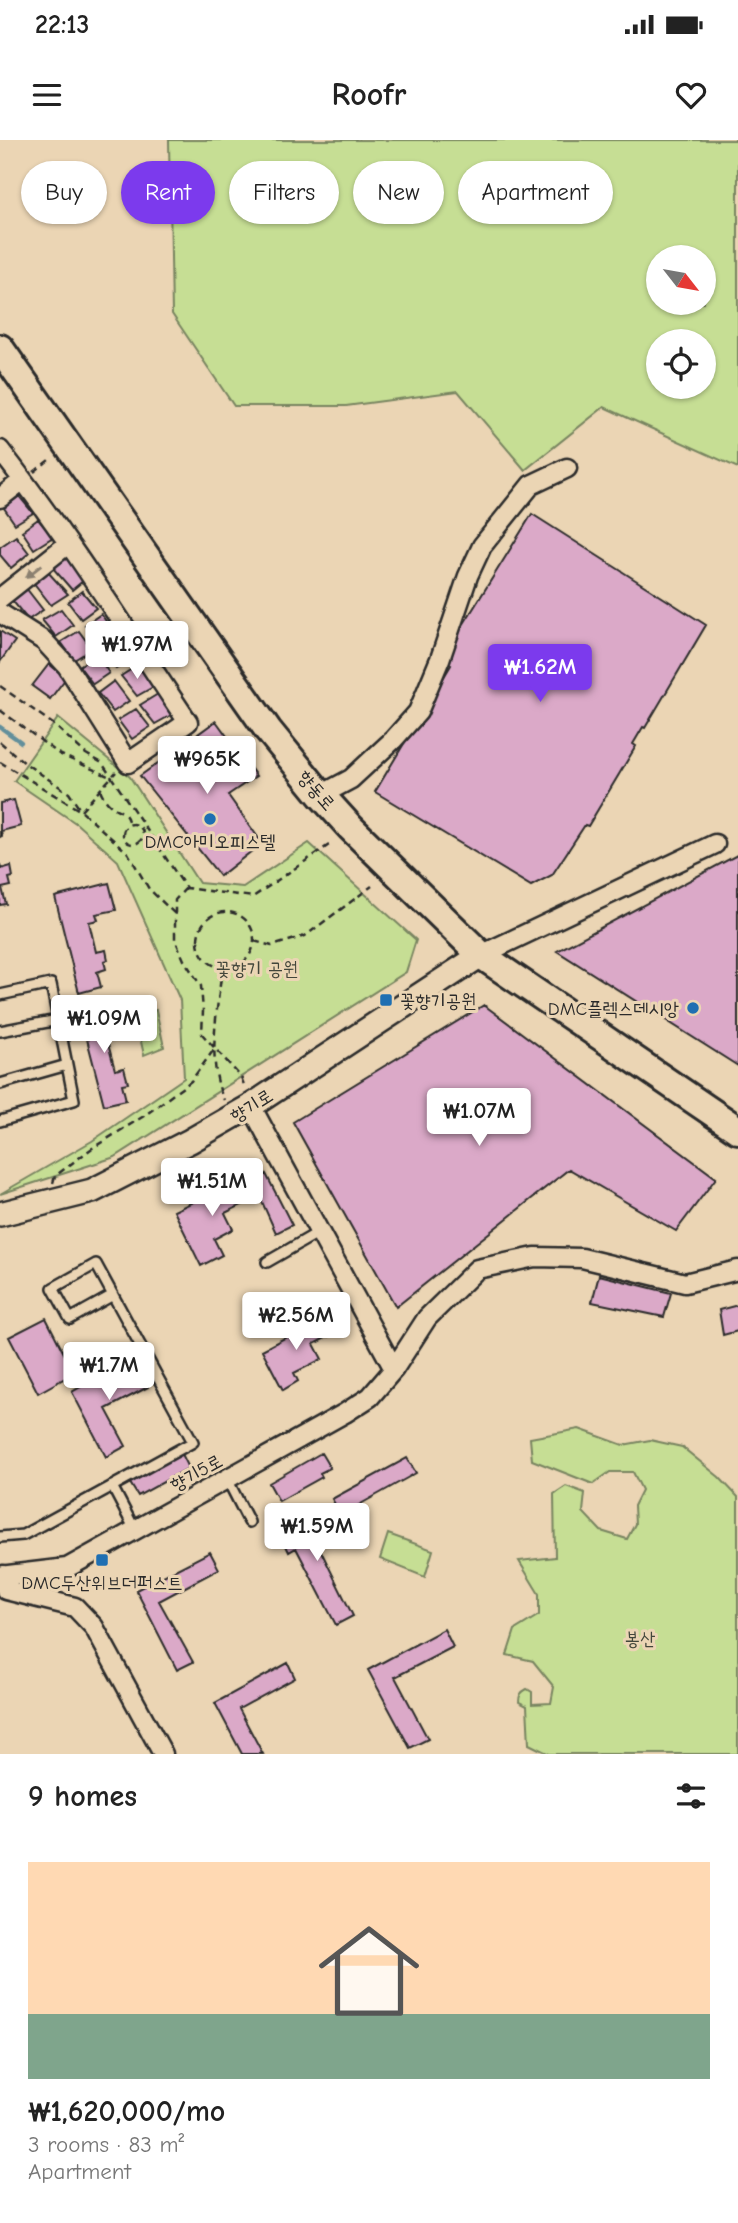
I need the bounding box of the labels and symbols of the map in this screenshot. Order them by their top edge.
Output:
north arrow [646,245,716,315]
one-way arrow [25,564,43,579]
pin: ₩1.97M [80,622,194,681]
pin: ₩1.62M [483,644,597,704]
pin: ₩965K [158,736,256,796]
street label: 향동로 [293,766,340,815]
marker: DMC아미오피스텔 [202,811,218,827]
place label: DMC아미오피스텔 [144,831,276,853]
park label: 꽃향기 공원 [216,958,298,980]
place label: 꽃향기공원 [400,990,476,1012]
marker: 꽃향기공원 [378,992,394,1008]
pin: ₩1.09M [47,996,161,1055]
place label: DMC플렉스데시앙 [548,998,679,1020]
marker: DMC플렉스데시앙 [685,1000,701,1016]
street label: 향기로 [226,1084,277,1127]
pin: ₩1.07M [422,1088,536,1148]
pin: ₩1.51M [155,1158,269,1218]
pin: ₩2.56M [239,1292,353,1352]
pin: ₩1.7M [60,1342,158,1402]
street label: 향기5로 [167,1450,226,1496]
pin: ₩1.59M [260,1504,374,1563]
marker: DMC두산위브더퍼스트 [94,1552,110,1568]
place label: DMC두산위브더퍼스트 [21,1572,183,1594]
park label: 봉산 [625,1628,655,1650]

